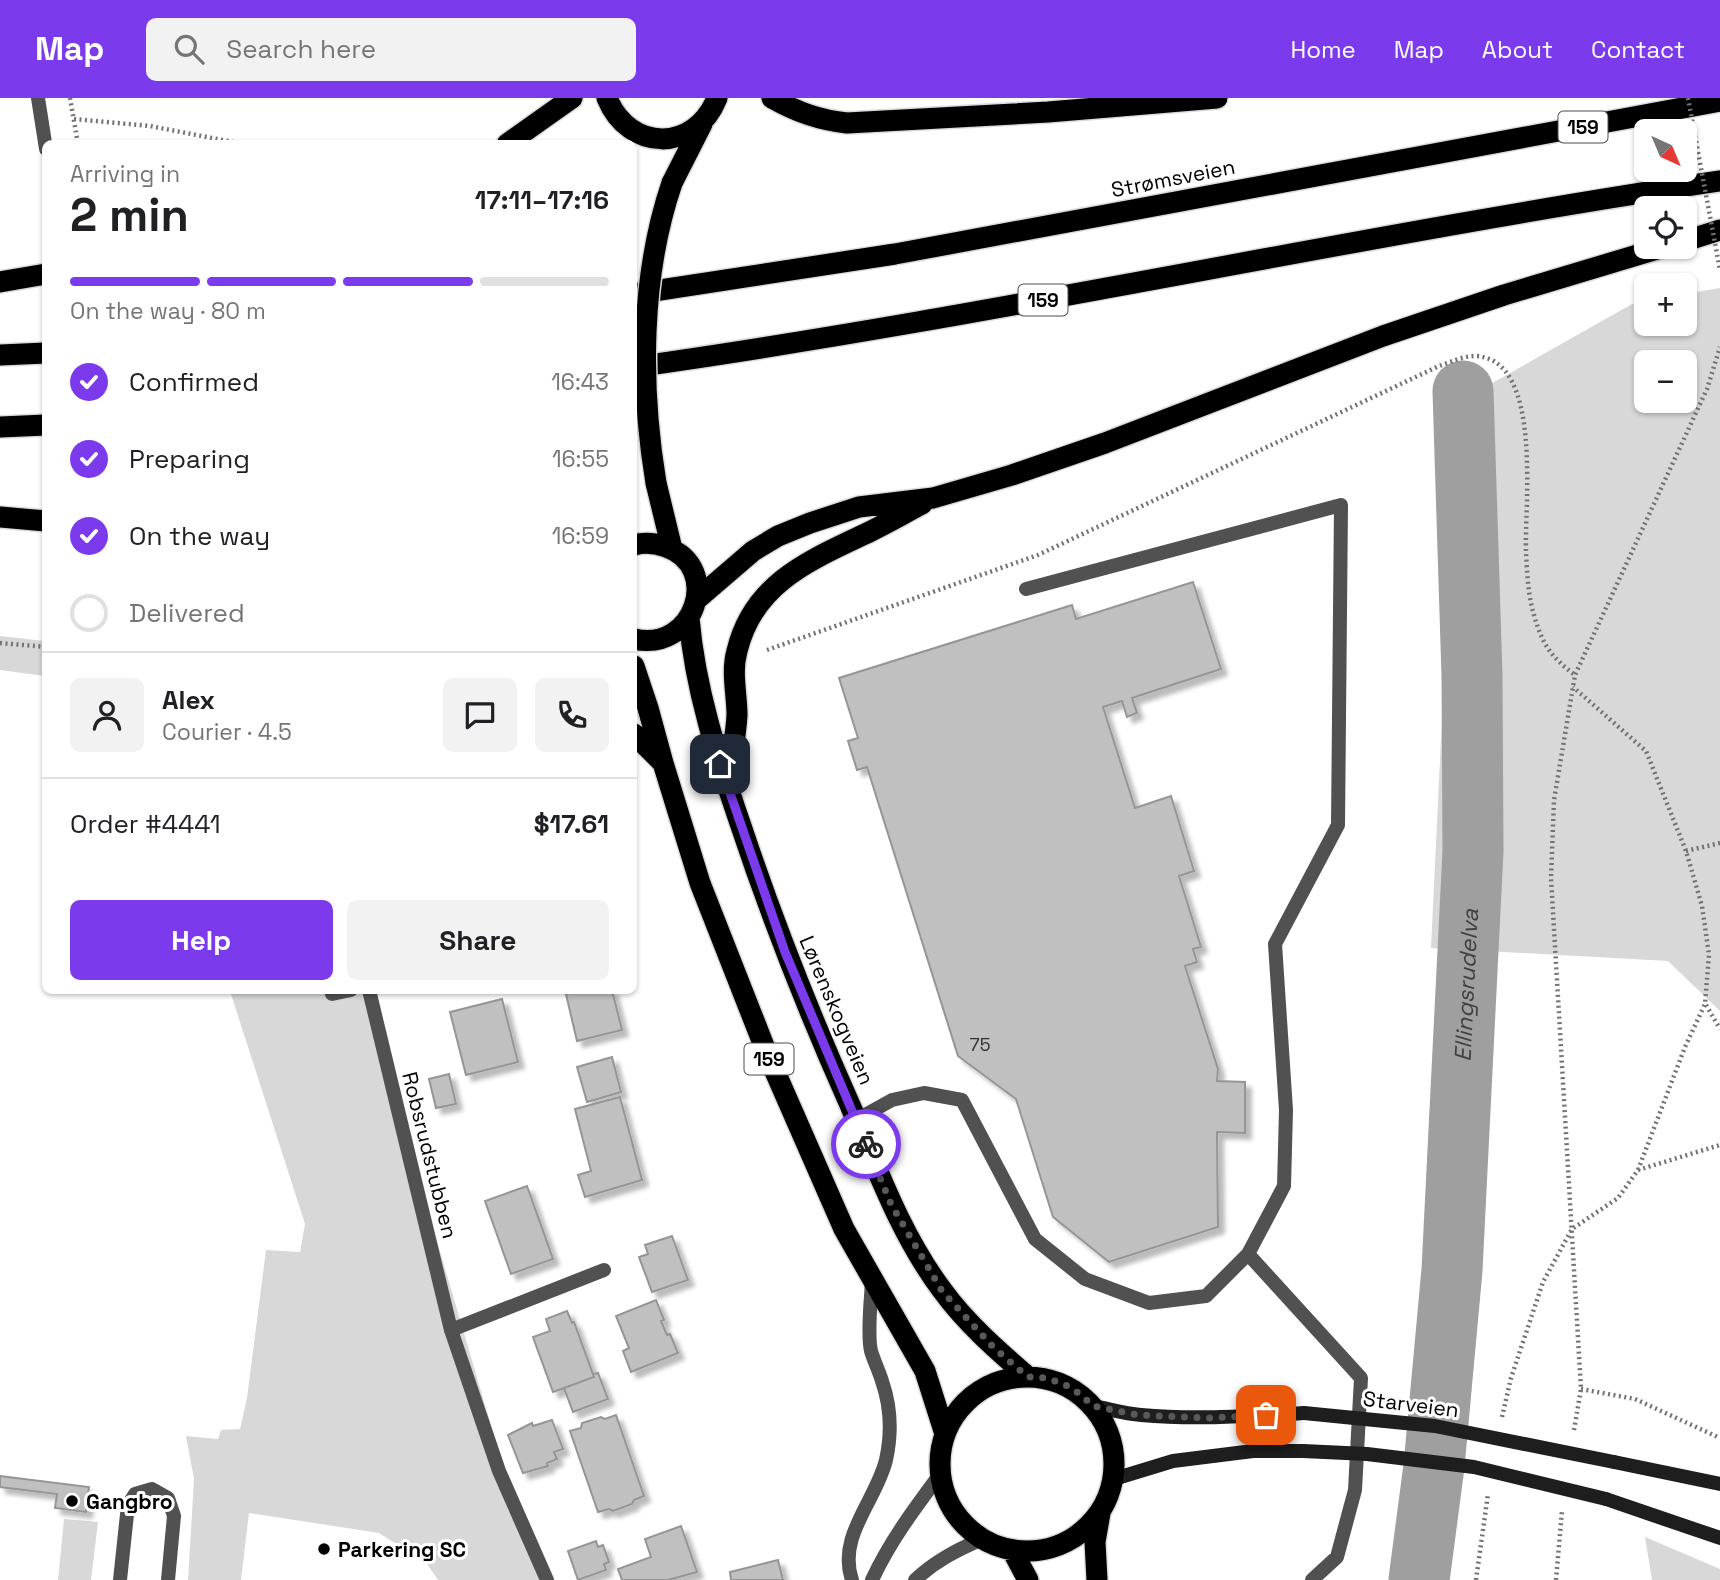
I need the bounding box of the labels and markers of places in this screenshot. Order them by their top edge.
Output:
pin [690,734,750,794]
pin [1236,1385,1296,1445]
place label: Gangbro [86,1488,173,1515]
marker: Gangbro [64,1493,80,1509]
place label: Parkering SC [338,1536,466,1563]
marker: Parkering SC [316,1541,332,1557]

